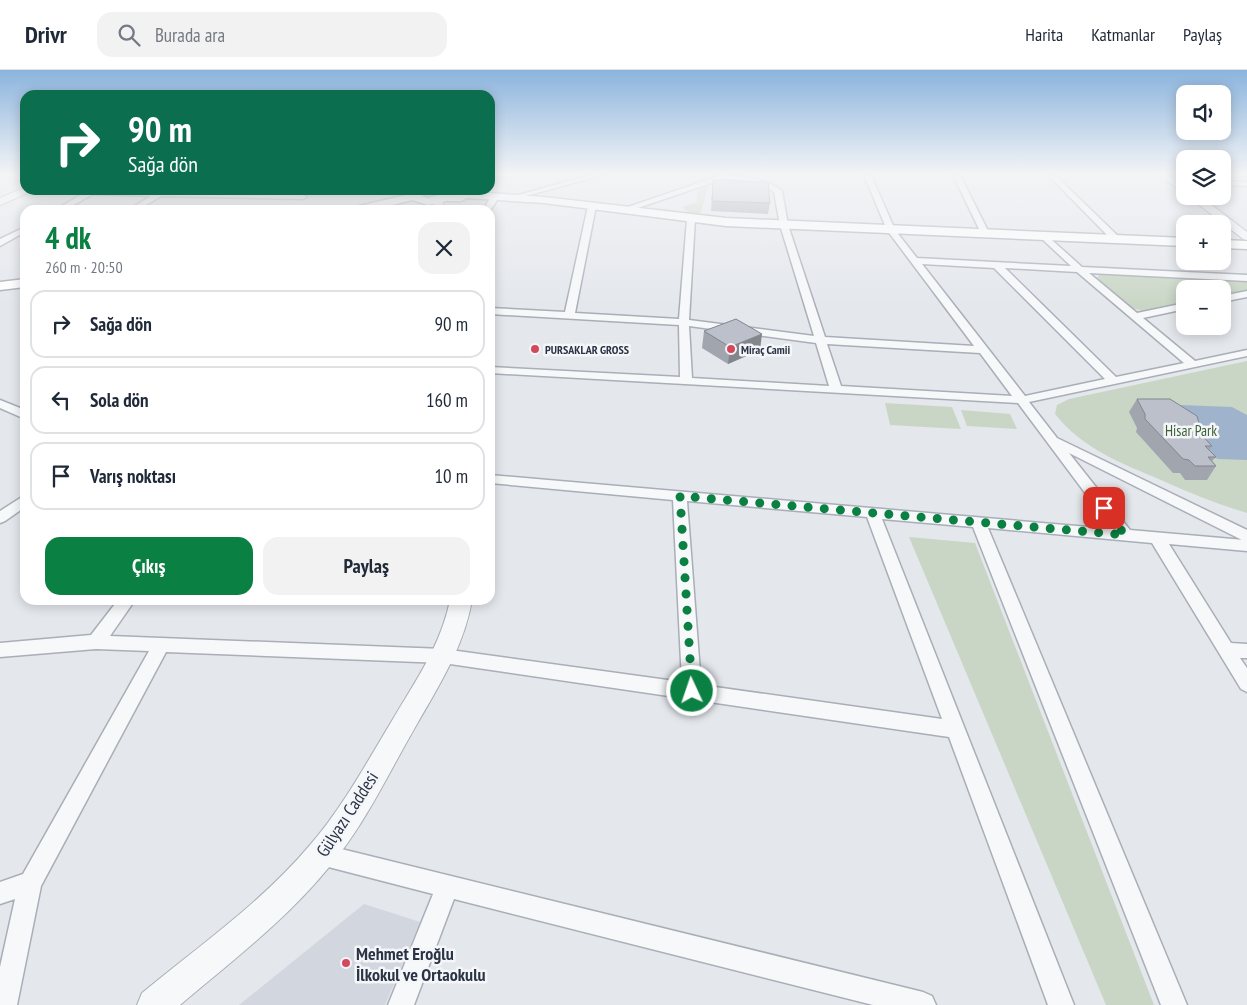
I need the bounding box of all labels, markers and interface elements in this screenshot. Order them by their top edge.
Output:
search box [97,12,447,57]
text: Drivr [25,19,67,50]
icon: search [115,21,143,49]
text: Burada ara [155,23,225,47]
text: Harita [1025,23,1063,46]
text: Katmanlar [1091,23,1155,46]
text: Paylaş [1183,23,1222,46]
map controls [1176,85,1231,335]
button: sound [1176,85,1231,140]
text: 90 m [128,106,192,152]
icon: right [45,110,110,175]
text: Sağa dön [128,150,198,178]
button: layers [1176,150,1231,205]
button: + [1176,215,1231,270]
text: 4 dk [45,218,91,257]
button: close [418,222,470,274]
text: 260 m · 20:50 [45,257,123,277]
button: − [1176,280,1231,335]
icon: right [47,310,75,338]
text: Sağa dön [90,312,152,336]
text: 90 m [435,312,468,336]
place label: PURSAKLAR GROSS [545,342,629,357]
place label: Miraç Camii [741,342,790,357]
marker: PURSAKLAR GROSS [529,343,541,355]
marker: Miraç Camii [725,343,737,355]
icon: left [47,386,75,414]
text: Sola dön [90,388,149,412]
text: 160 m [426,388,468,412]
park label: Hisar Park [1165,421,1217,440]
icon: arrive [47,462,75,490]
text: Varış noktası [90,464,176,488]
text: 10 m [435,464,468,488]
pin [1083,487,1125,529]
icon: arrive [1090,494,1118,522]
button: Çıkış [45,537,253,595]
button: Paylaş [263,537,470,595]
position arrow [665,664,717,716]
street label: Gülyazı Caddesi [311,767,383,861]
place label: Mehmet Eroğlu İlkokul ve Ortaokulu [356,942,486,986]
marker: Mehmet Eroğlu İlkokul ve Ortaokulu [340,957,352,969]

